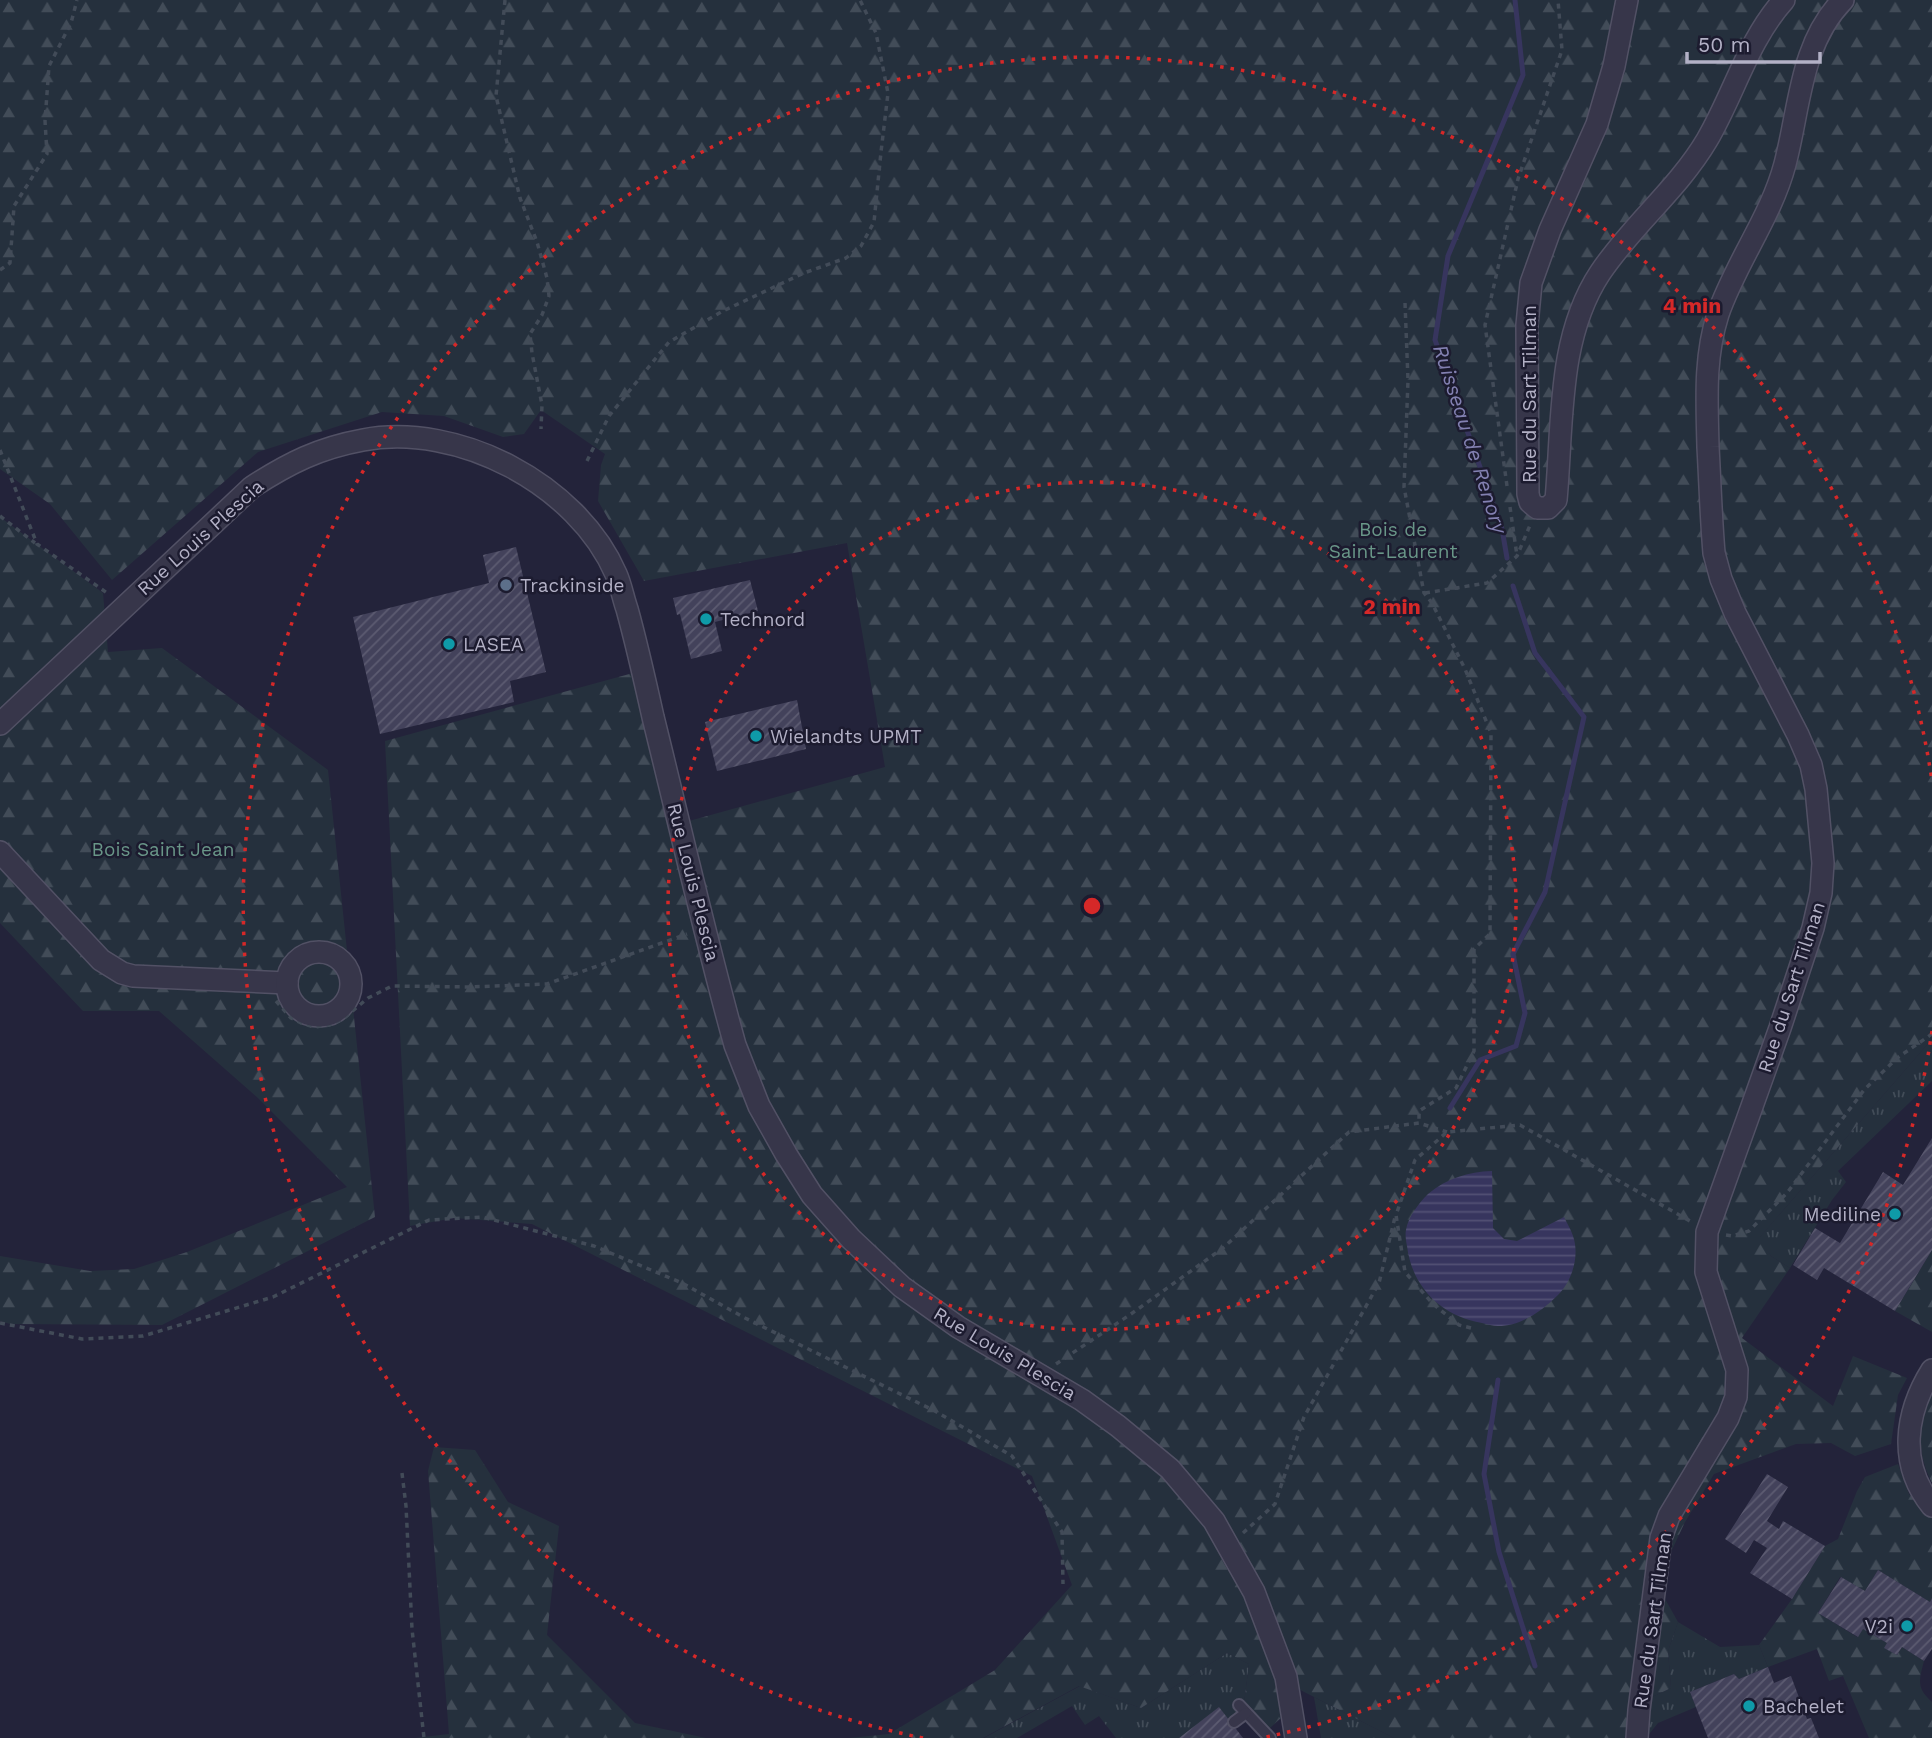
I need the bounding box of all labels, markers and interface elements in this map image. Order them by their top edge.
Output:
scale bar [1687,21,1820,65]
text: 50 m [1698,32,1750,57]
text: 4 min [1663,293,1721,318]
street label: Rue du Sart Tilman [1518,305,1541,483]
water label: Ruisseau de Renory [1428,341,1513,538]
street label: Rue Louis Plescia [132,474,268,600]
park label: Bois de Saint-Laurent [1329,518,1457,563]
place label: Trackinside [520,574,625,597]
marker: Trackinside [498,577,514,593]
text: 2 min [1363,594,1421,619]
place label: Technord [720,608,805,631]
marker: Technord [698,611,714,627]
place label: LASEA [463,633,524,656]
marker: LASEA [441,636,457,652]
place label: Wielandts UPMT [770,725,922,748]
marker: Wielandts UPMT [748,728,764,744]
street label: Rue Louis Plescia [663,801,724,964]
park label: Bois Saint Jean [92,838,234,861]
centre of rings [1080,894,1104,918]
street label: Rue du Sart Tilman [1753,899,1830,1075]
place label: Mediline [1803,1203,1881,1226]
marker: Mediline [1887,1206,1903,1222]
street label: Rue Louis Plescia [929,1302,1080,1405]
street label: Rue du Sart Tilman [1629,1530,1676,1710]
place label: V2i [1865,1615,1893,1638]
marker: V2i [1899,1618,1915,1634]
place label: Bachelet [1763,1695,1844,1718]
marker: Bachelet [1741,1698,1757,1714]

